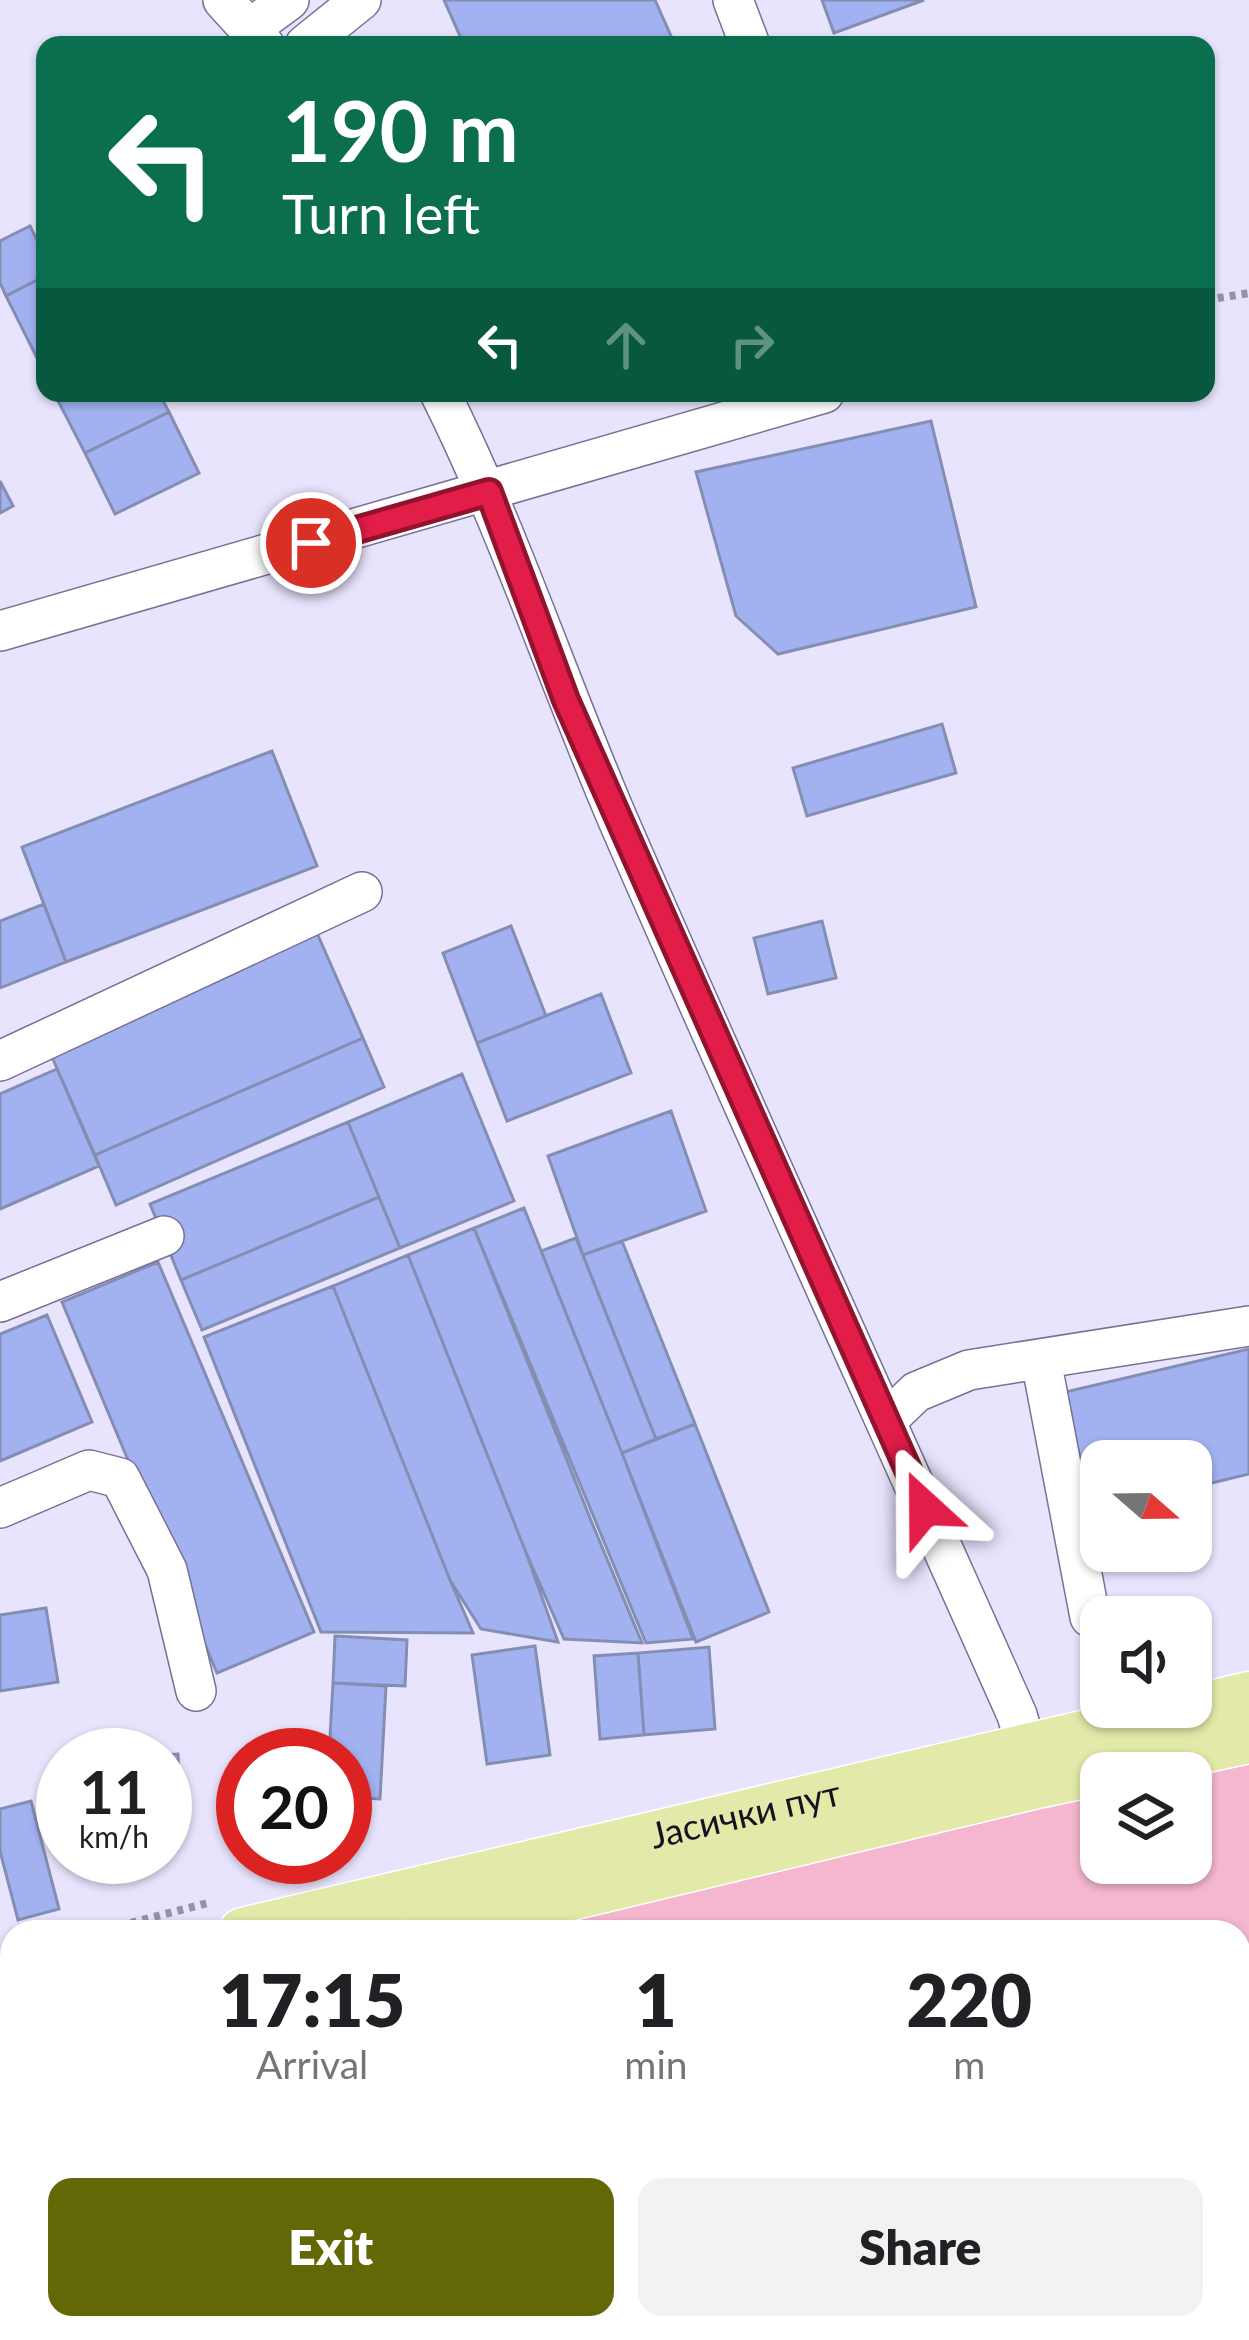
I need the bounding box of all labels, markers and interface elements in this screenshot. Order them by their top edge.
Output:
text: 190 m [282,79,519,180]
icon: left [84,84,240,240]
text: Turn left [282,181,480,246]
icon: left [467,312,533,378]
icon: ahead [593,312,659,378]
icon: right [719,312,785,378]
pin [260,492,362,594]
icon: arrive [278,510,344,576]
north arrow [1080,1440,1212,1572]
map controls [1080,1440,1212,1884]
position arrow [862,1445,988,1571]
button: sound [1080,1596,1212,1728]
speed limit sign: 20 [216,1728,372,1884]
button: layers [1080,1752,1212,1884]
text: 11 [79,1755,149,1827]
street label: Јасички пут [645,1770,845,1857]
text: km/h [79,1818,149,1854]
text: 17:15 [219,1956,405,2042]
text: 1 [635,1956,677,2042]
text: 220 [907,1956,1032,2042]
text: Arrival [256,2041,368,2087]
text: min [624,2041,688,2087]
text: m [953,2041,985,2087]
button: Exit [48,2178,614,2316]
button: Share [638,2178,1203,2316]

